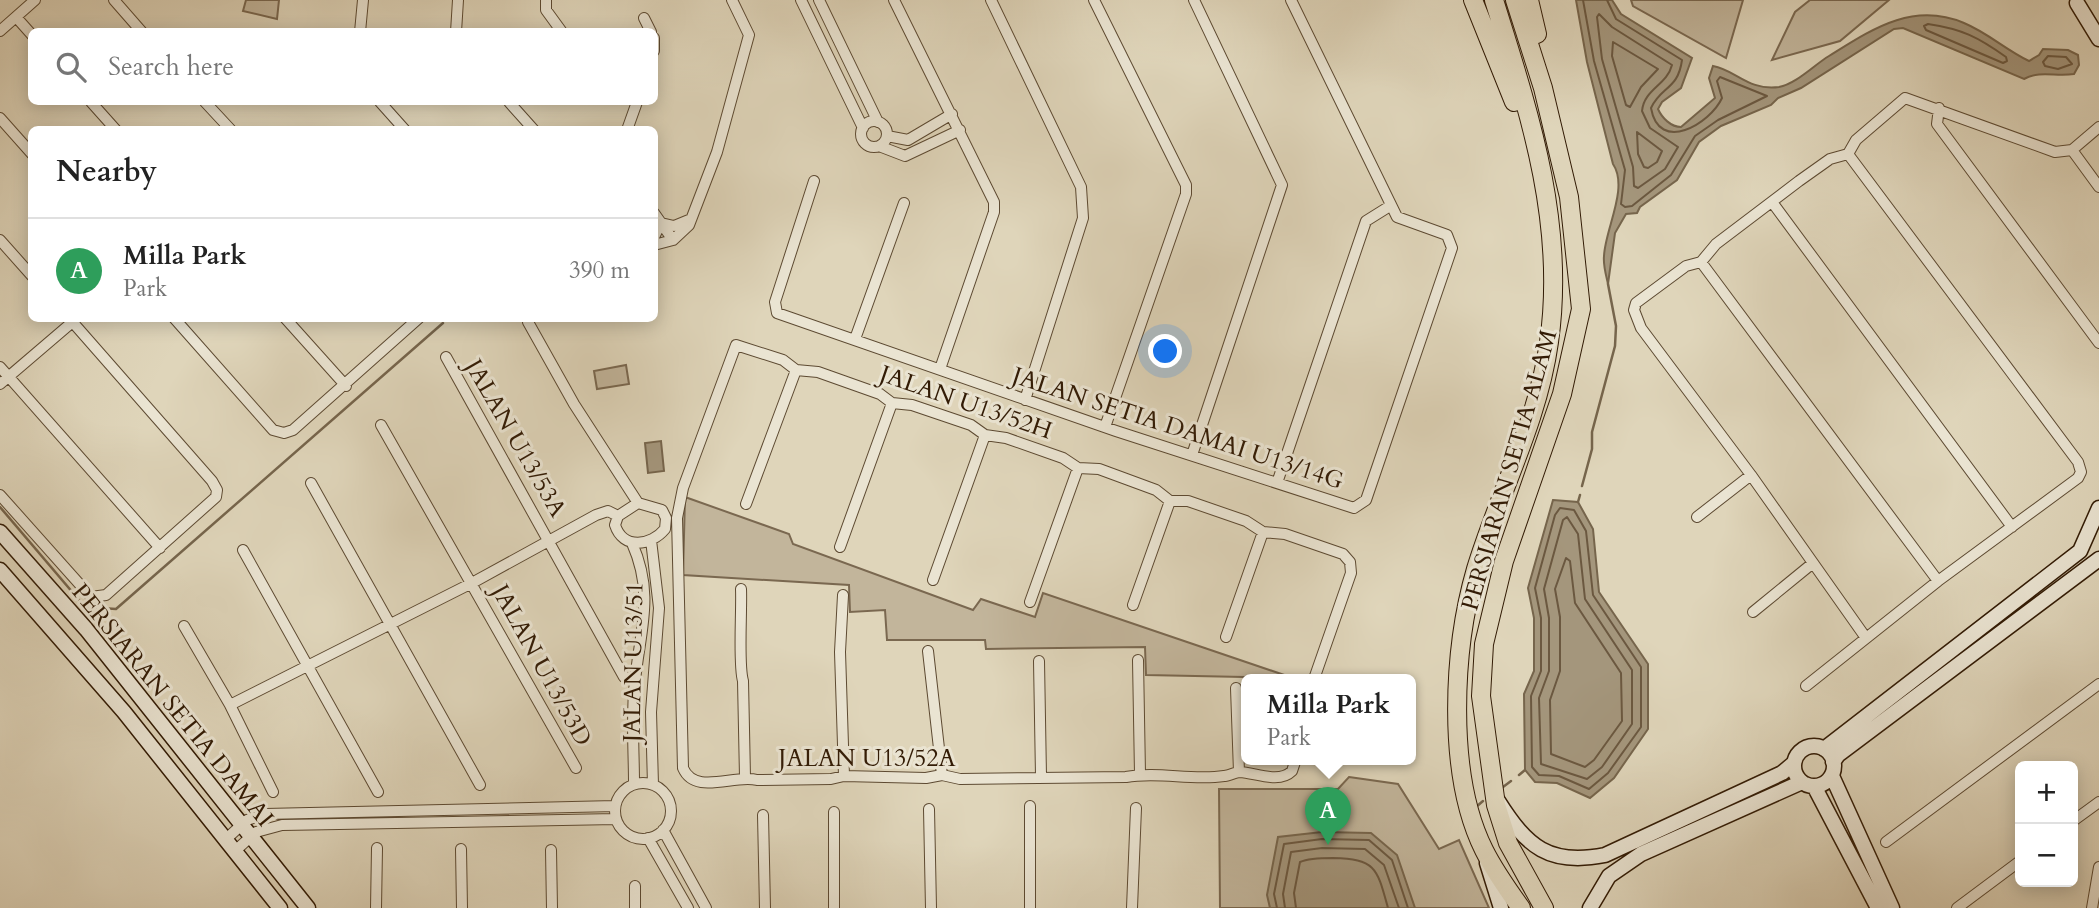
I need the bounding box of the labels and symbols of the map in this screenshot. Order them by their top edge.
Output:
street label: PERSIARAN SETIA ALAM [1454,325,1566,615]
your location [1148,334,1182,368]
street label: JALAN U13/53A [455,351,575,524]
street label: JALAN U13/52H [872,357,1056,447]
street label: JALAN SETIA DAMAI U13/14G [1005,358,1348,498]
street label: JALAN U13/53D [482,576,600,752]
street label: PERSIARAN SETIA DAMAI [64,577,281,834]
street label: JALAN U13/51 [616,582,651,745]
street label: JALAN U13/52A [775,742,957,775]
pin: A [1305,787,1351,845]

